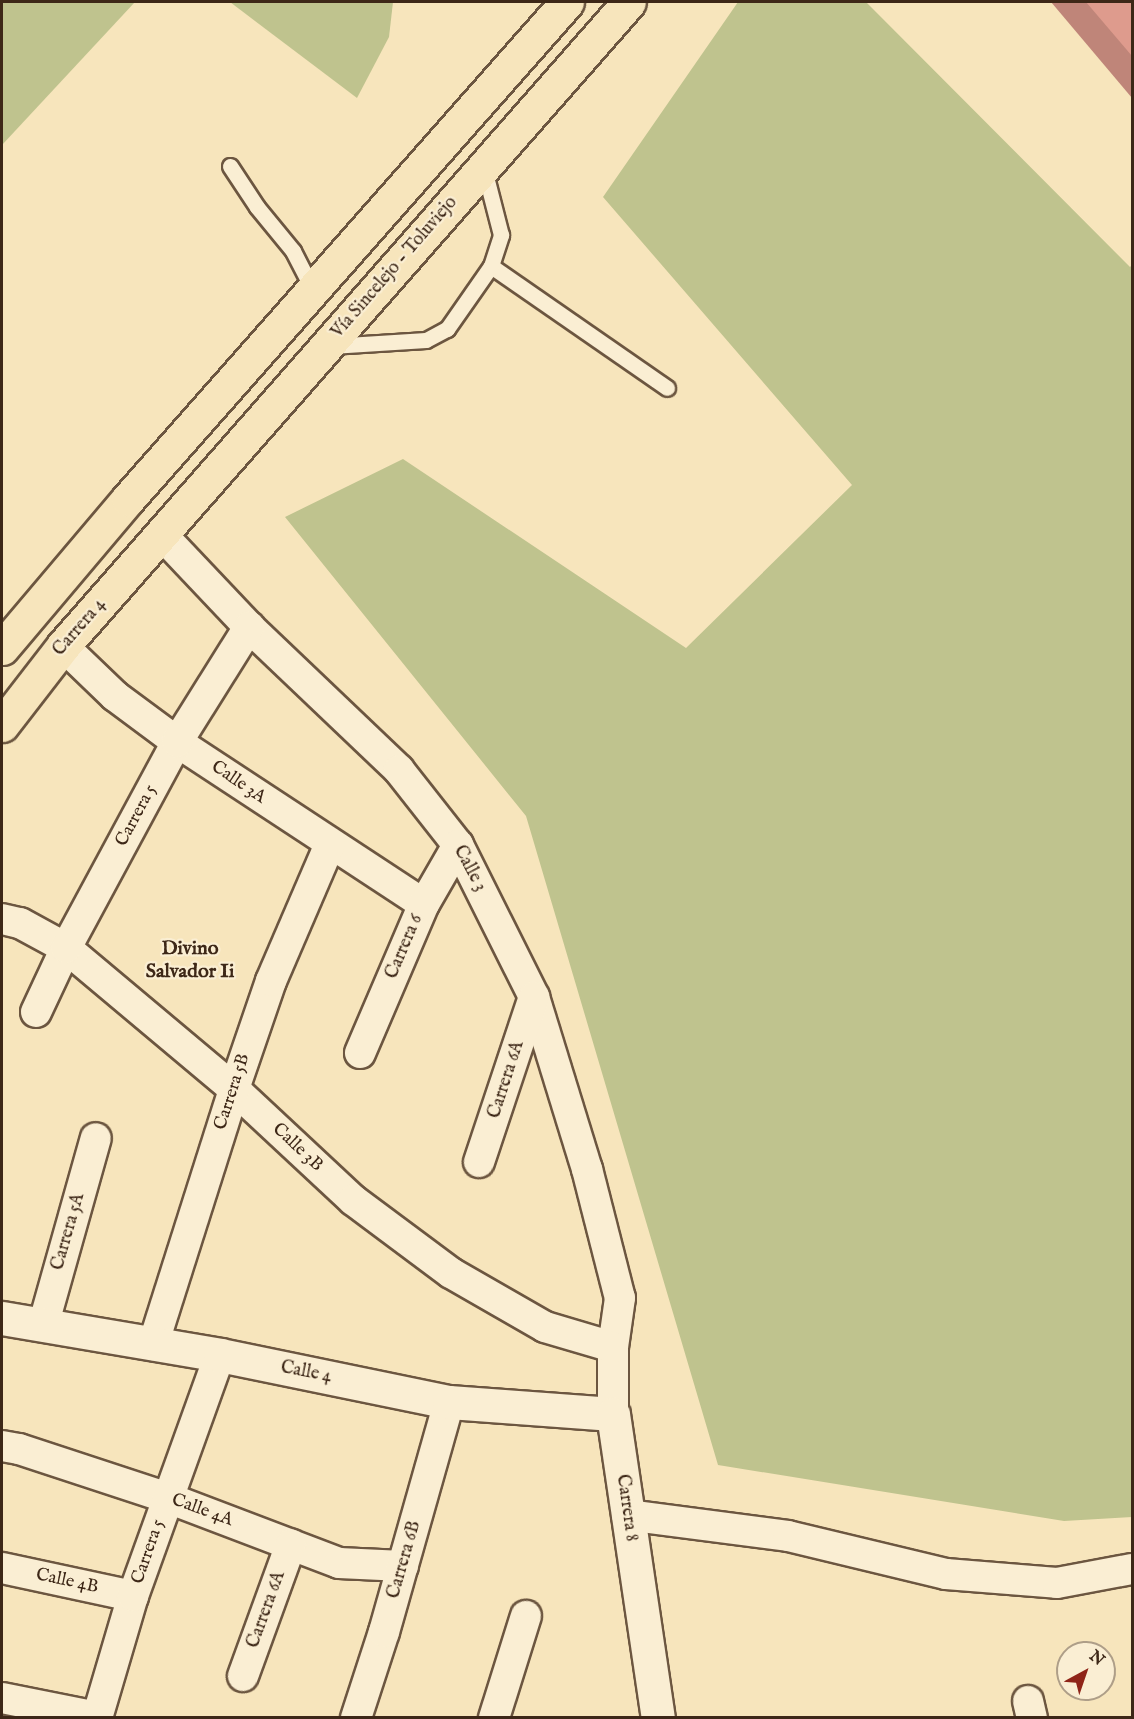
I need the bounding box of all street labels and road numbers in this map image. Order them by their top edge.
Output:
street label: Vía Sincelejo - Toluviejo [327,193,463,343]
street label: Carrera 4 [49,595,111,661]
street label: Calle 3A [206,757,270,809]
street label: Carrera 5 [112,781,162,851]
street label: Calle 3 [448,842,490,896]
street label: Carrera 6 [382,911,428,983]
street label: Carrera 6A [484,1039,530,1121]
street label: Carrera 5B [211,1051,255,1133]
street label: Calle 3B [267,1119,327,1177]
street label: Carrera 5A [48,1191,90,1273]
street label: Calle 4 [279,1357,333,1389]
street label: Carrera 8 [611,1473,641,1543]
street label: Calle 4A [168,1490,236,1532]
street label: Carrera 5 [128,1517,170,1587]
street label: Carrera 6B [384,1519,426,1601]
street label: Calle 4B [34,1565,100,1599]
street label: Carrera 6A [243,1569,291,1651]

